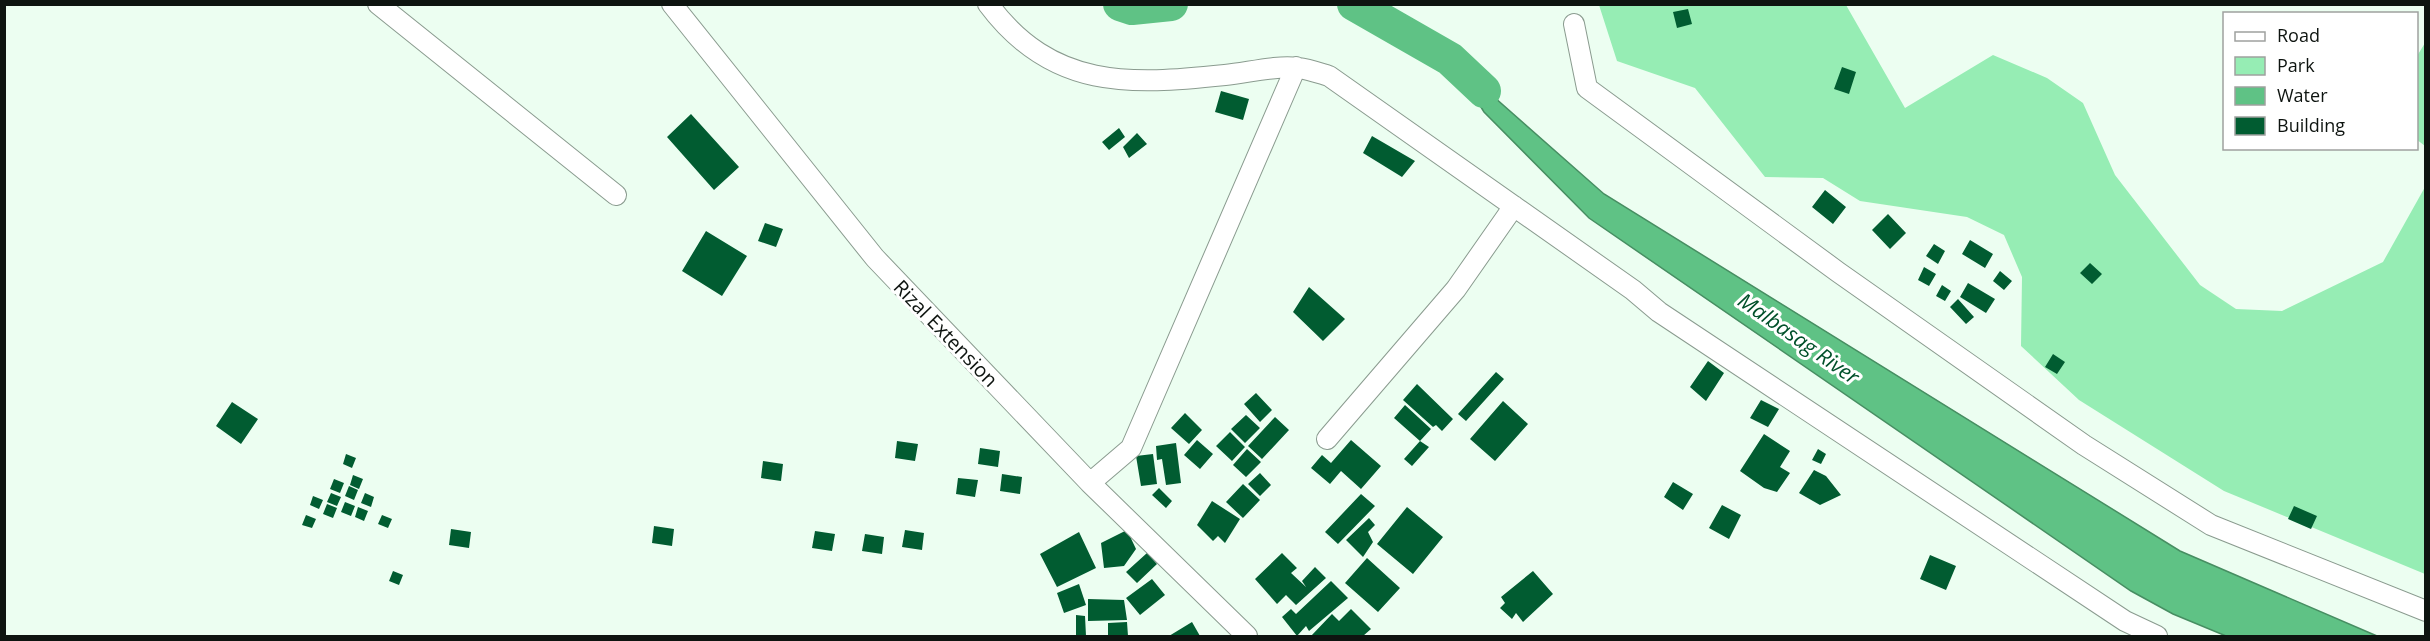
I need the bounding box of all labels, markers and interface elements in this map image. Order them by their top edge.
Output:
legend [2223,12,2418,150]
text: Road [2277,23,2320,47]
text: Park [2277,53,2315,77]
text: Water [2277,83,2328,107]
text: Building [2277,113,2345,137]
street label: Rizal Extension [888,274,1004,392]
water label: Malbasag River [1733,286,1866,391]

